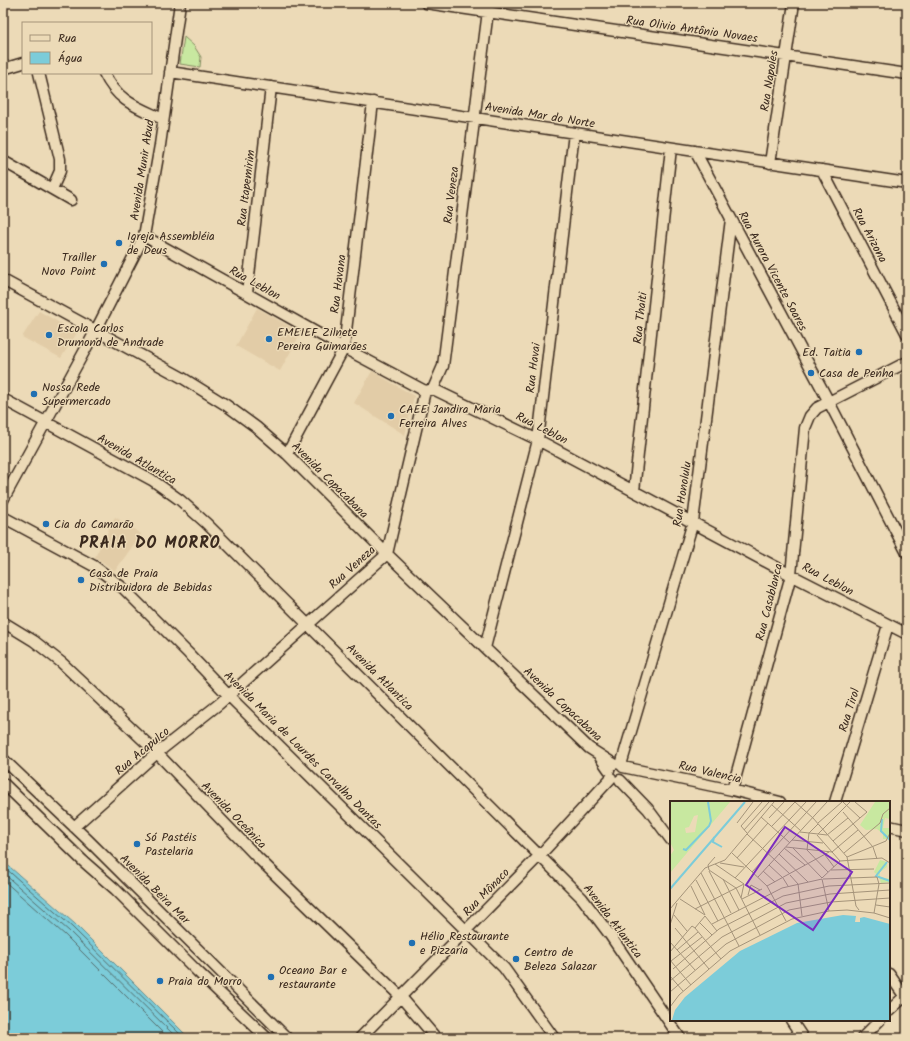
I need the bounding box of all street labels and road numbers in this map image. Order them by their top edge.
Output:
street label: Rua Olivio Antônio Novaes [625,11,759,48]
street label: Rua Napoles [755,49,784,113]
street label: Avenida Mar do Norte [484,97,597,134]
street label: Avenida Munir Abud [125,117,160,222]
street label: Rua Itapemirim [232,148,261,228]
street label: Rua Veneza [439,165,464,225]
street label: Rua Arizona [847,204,892,267]
street label: Rua Aurora Vicente Soares [733,208,812,335]
street label: Rua Havana [325,253,352,315]
street label: Rua Leblon [226,261,284,305]
street label: Rua Thaiti [628,290,653,345]
street label: Rua Havai [521,341,546,394]
street label: Rua Leblon [512,407,571,450]
street label: Avenida Atlantica [94,429,180,490]
street label: Avenida Copacabana [287,437,373,524]
street label: Rua Honolulu [668,460,697,528]
street label: Rua Veneza [325,541,380,594]
street label: Rua Leblon [798,558,857,601]
street label: Rua Casablanca [751,561,788,643]
street label: Avenida Atlantica [342,639,418,716]
street label: Avenida Copacabana [519,663,607,746]
street label: Avenida Maria de Lourdes Carvalho Dantas [219,667,386,834]
street label: Rua Tirol [834,686,865,734]
street label: Rua Acapulco [111,723,174,780]
street label: Rua Valencia [677,756,743,789]
street label: Avenida Oceânica [196,777,271,854]
street label: Avenida Beira Mar [115,850,195,930]
street label: Rua Mônaco [458,864,514,921]
street label: Avenida Atlantica [578,880,647,963]

